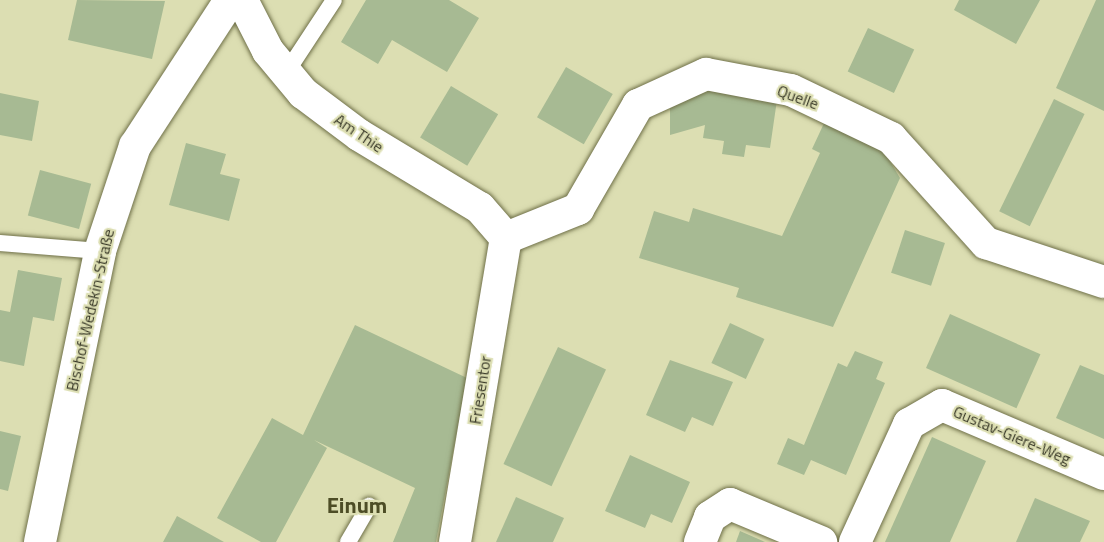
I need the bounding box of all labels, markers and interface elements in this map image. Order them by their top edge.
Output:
street label: Quelle [775,81,821,113]
street label: Am Thie [331,110,387,156]
street label: Bischof-Wedekin-Straße [62,227,118,393]
street label: Friesentor [465,354,495,426]
street label: Gustav-Giere-Weg [950,402,1074,468]
district label: Einum [327,493,387,519]

